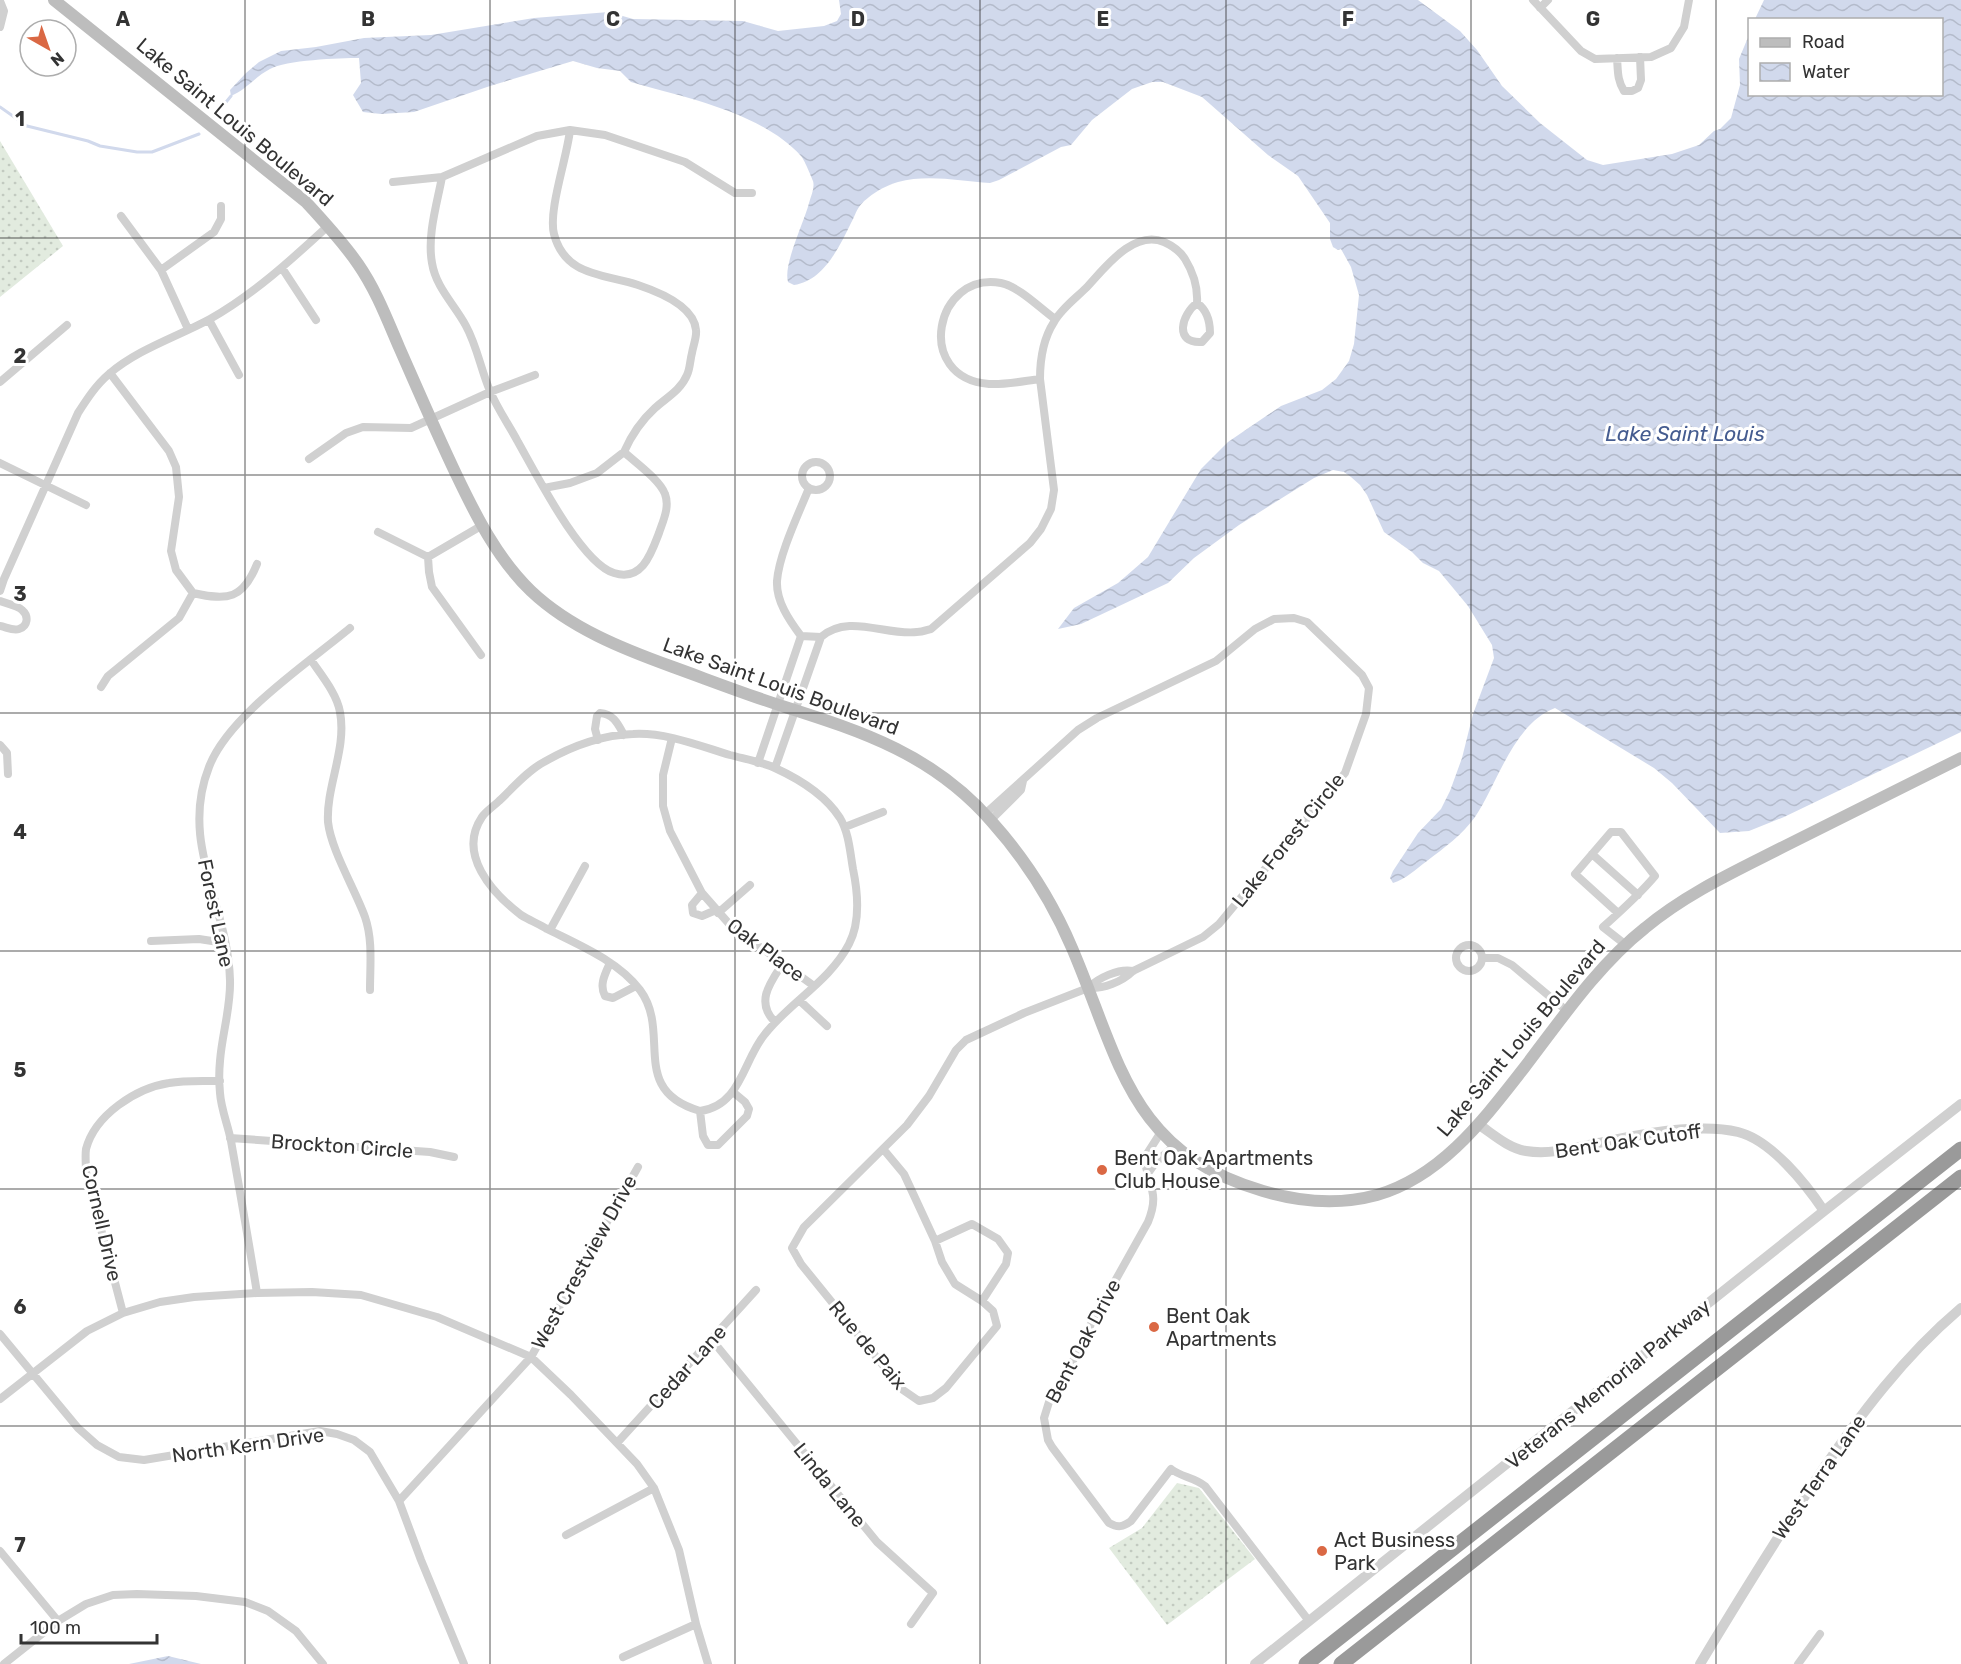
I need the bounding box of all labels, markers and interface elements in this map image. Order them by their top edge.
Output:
text: A [116,7,131,31]
text: B [361,7,375,31]
text: C [606,7,620,31]
text: D [851,7,865,31]
text: E [1097,7,1109,31]
text: F [1342,7,1354,31]
text: G [1586,7,1600,31]
north arrow [18,18,78,78]
legend [1748,18,1943,96]
text: Road [1802,31,1845,53]
street label: Lake Saint Louis Boulevard [132,33,338,211]
text: N [47,48,68,70]
text: Water [1802,61,1850,83]
text: 1 [15,107,25,131]
text: 2 [14,344,27,368]
water label: Lake Saint Louis [1605,421,1765,446]
text: 3 [13,582,27,606]
street label: Lake Saint Louis Boulevard [660,632,902,740]
street label: Lake Forest Circle [1227,768,1349,912]
text: 4 [13,820,27,844]
street label: Forest Lane [193,857,239,969]
street label: Oak Place [723,913,809,987]
street label: Lake Saint Louis Boulevard [1432,935,1610,1141]
text: 5 [14,1058,27,1082]
street label: Bent Oak Cutoff [1553,1119,1703,1163]
street label: Brockton Circle [270,1129,414,1163]
place label: Bent Oak Apartments Club House [1114,1146,1313,1193]
street label: Cornell Drive [77,1163,127,1283]
marker: Bent Oak Apartments Club House [1095,1163,1109,1177]
street label: West Crestview Drive [526,1171,642,1353]
street label: Bent Oak Drive [1040,1275,1126,1407]
street label: Veterans Memorial Parkway [1501,1294,1715,1474]
text: 6 [13,1295,27,1319]
street label: Rue de Paix [824,1296,912,1394]
place label: Bent Oak Apartments [1166,1304,1277,1351]
street label: Cedar Lane [643,1320,731,1414]
marker: Bent Oak Apartments [1147,1320,1161,1334]
street label: West Terra Lane [1767,1410,1871,1544]
street label: North Kern Drive [170,1422,326,1468]
street label: Linda Lane [789,1438,871,1532]
place label: Act Business Park [1334,1528,1455,1575]
text: 7 [14,1533,26,1557]
marker: Act Business Park [1315,1544,1329,1558]
scale bar [21,1607,158,1645]
text: 100 m [30,1617,81,1639]

